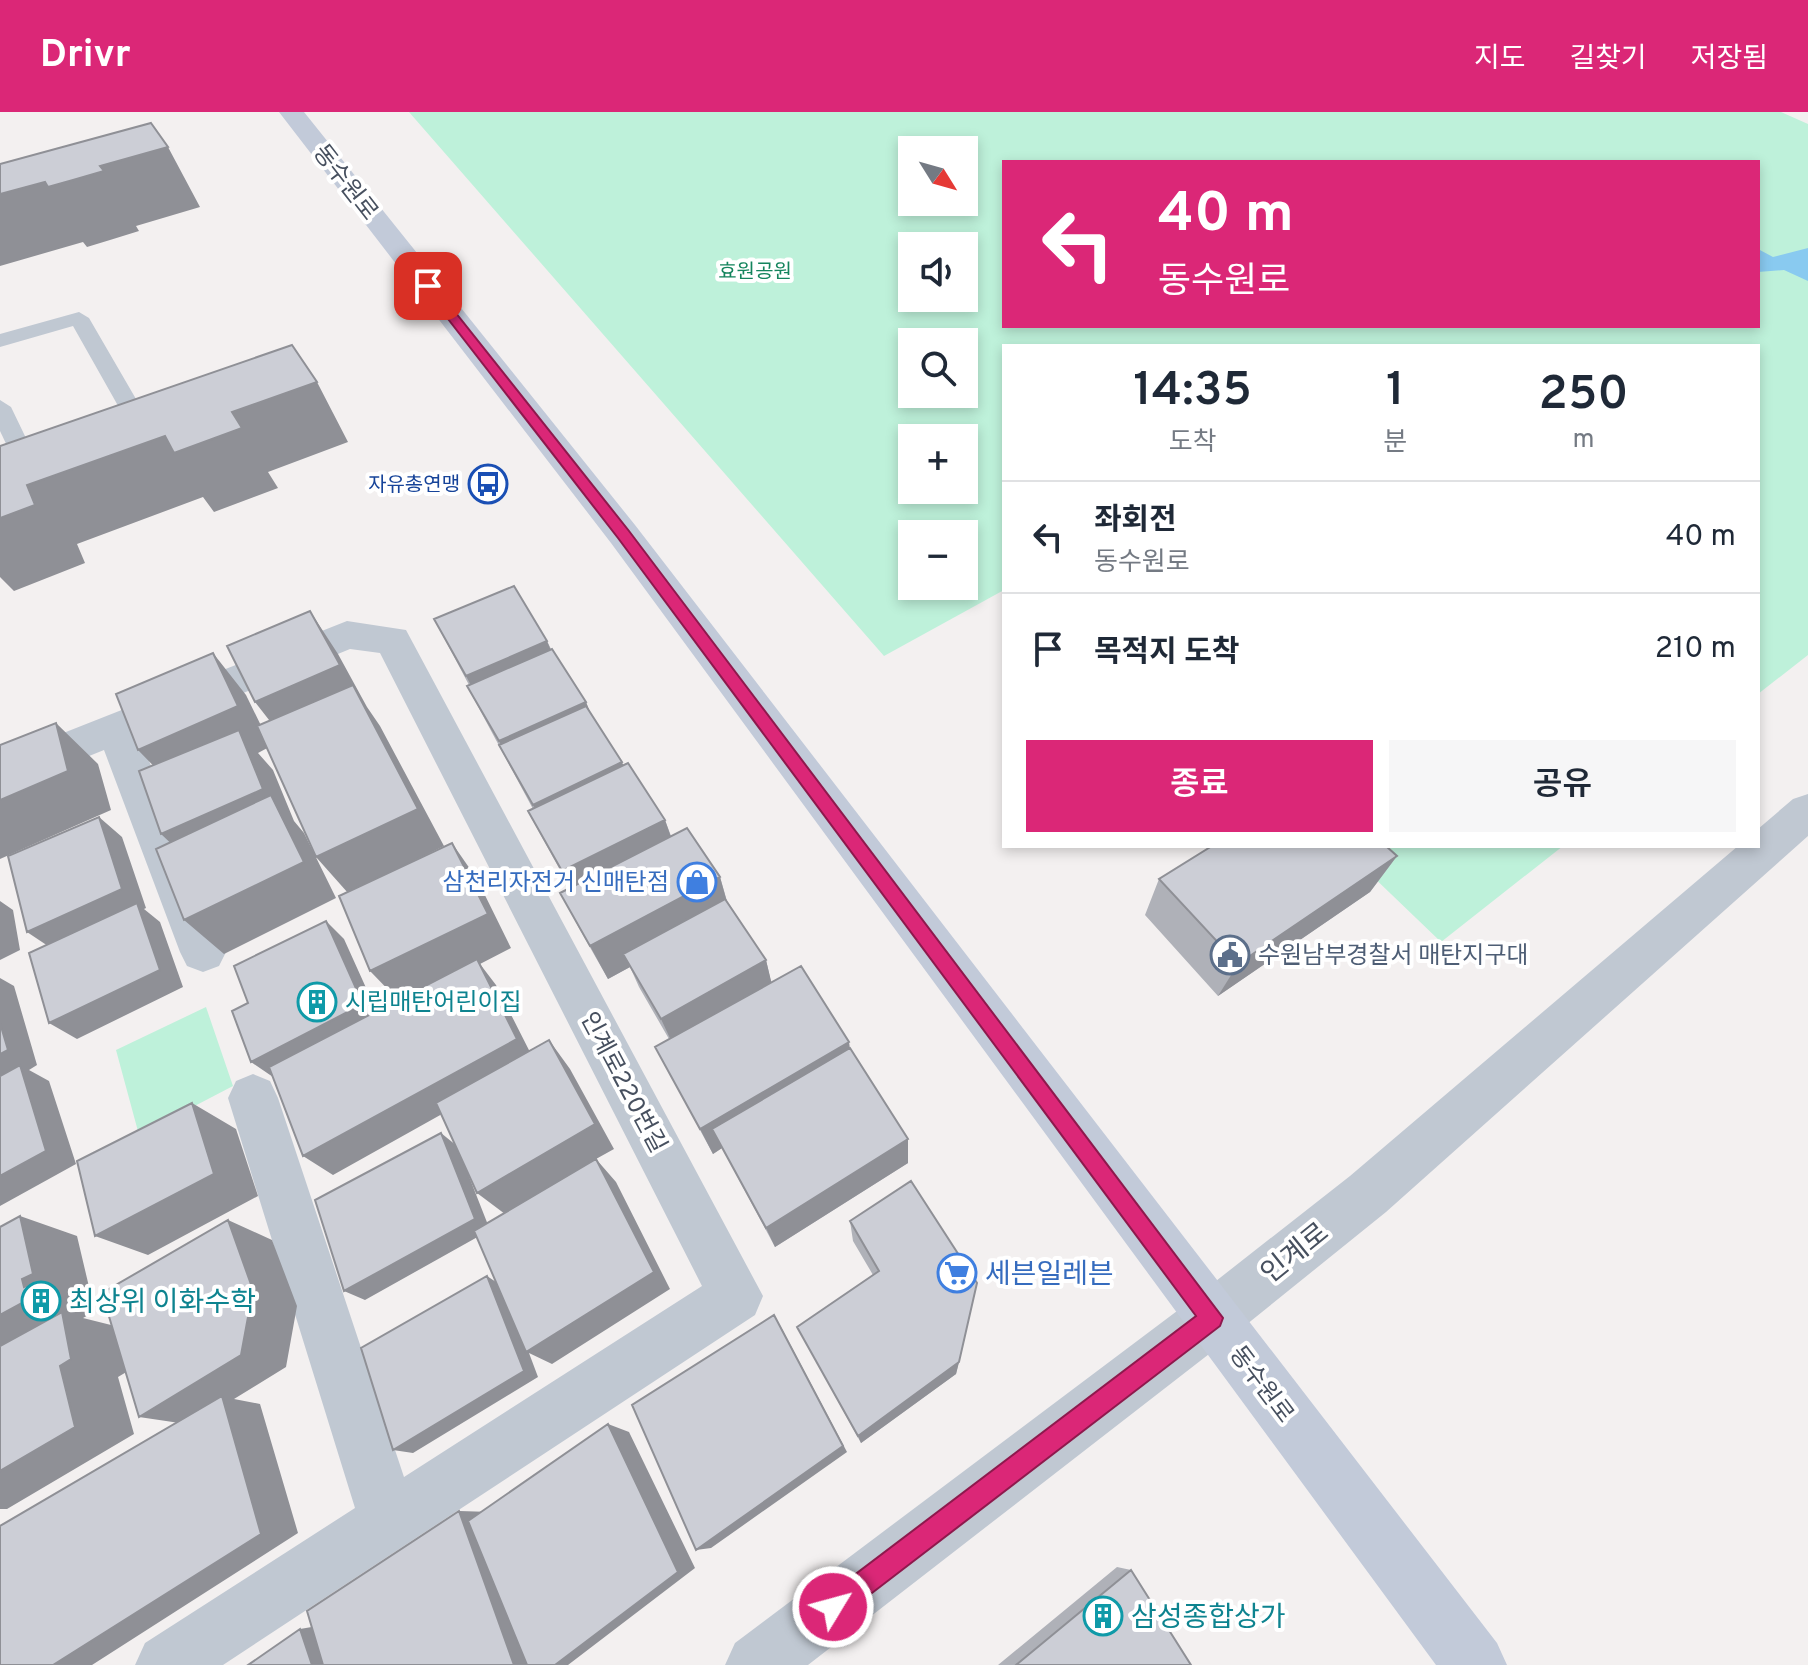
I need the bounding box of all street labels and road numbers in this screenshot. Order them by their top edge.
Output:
street label: 동수원로 [305,139,383,227]
street label: 인계로220번길 [573,1007,672,1158]
street label: 인계로 [1255,1216,1337,1293]
street label: 동수원로 [1222,1341,1299,1430]

